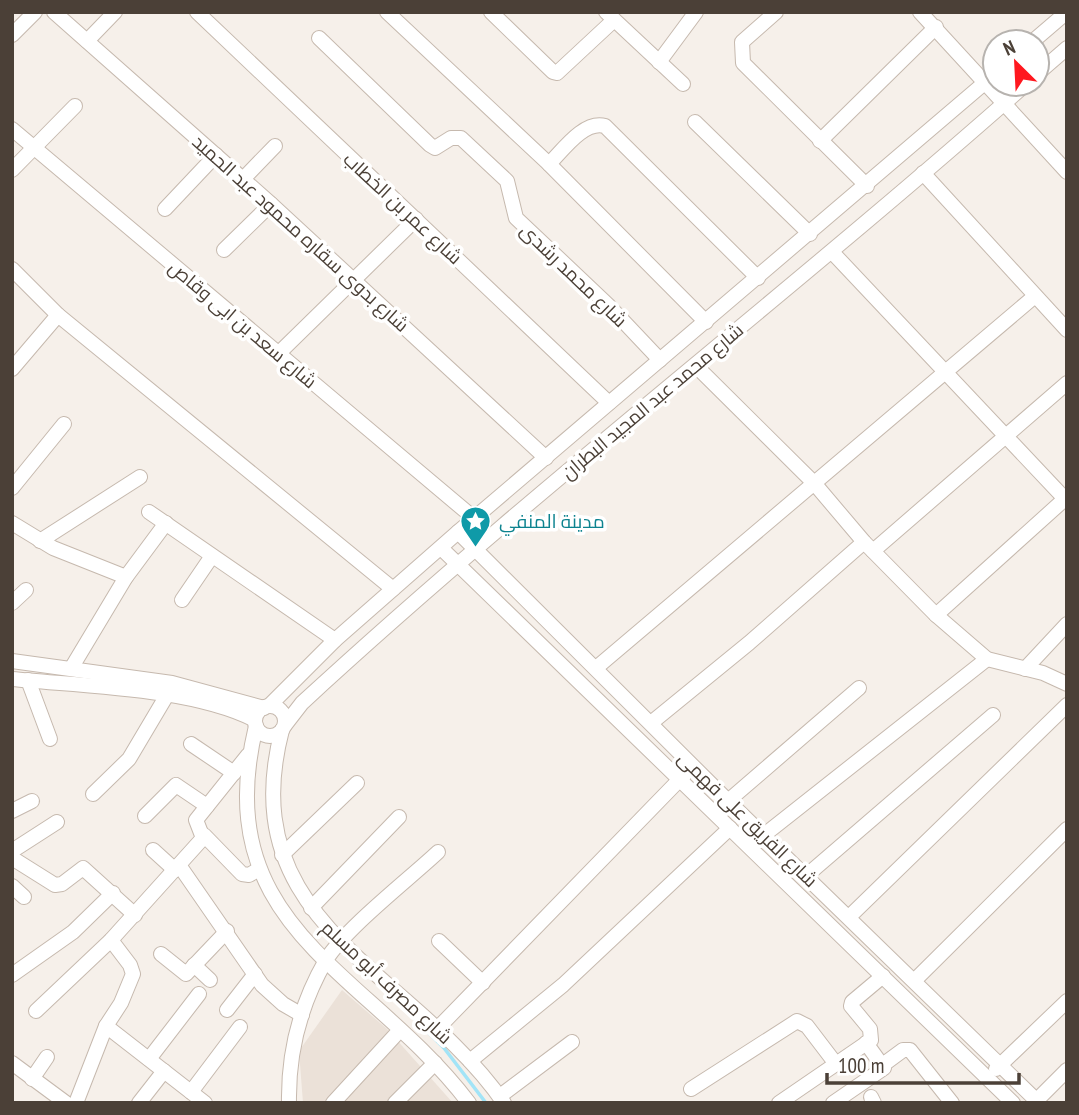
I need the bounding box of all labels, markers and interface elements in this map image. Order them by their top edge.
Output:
north arrow [981,28,1051,98]
text: N [1000,34,1019,61]
street label: شارع بدوى سقاره محمود عبد الحميد [186,129,414,338]
street label: شارع عمر بن الخطاب [337,147,467,271]
street label: شارع محمد رشدى [514,218,632,333]
street label: شارع سعد بن ابى وقاص [163,255,322,395]
street label: شارع محمد عبد المجيد البطران [556,318,749,486]
place icon: مدينة المنفي [459,504,493,548]
place label: مدينة المنفي [499,509,605,536]
street label: شارع الفريق على فهمى [672,746,823,894]
street label: شارع مصرف أبو مسلم [315,915,457,1050]
scale bar [827,1042,1020,1086]
text: 100 m [838,1052,884,1079]

